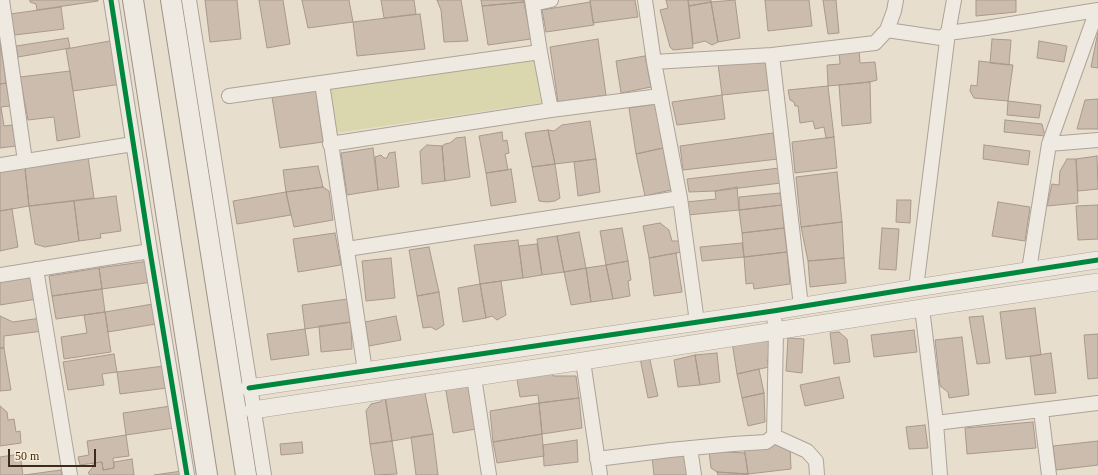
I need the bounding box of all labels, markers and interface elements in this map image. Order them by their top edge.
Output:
scale bar [10,441,98,467]
text: 50 m [15,449,39,463]

